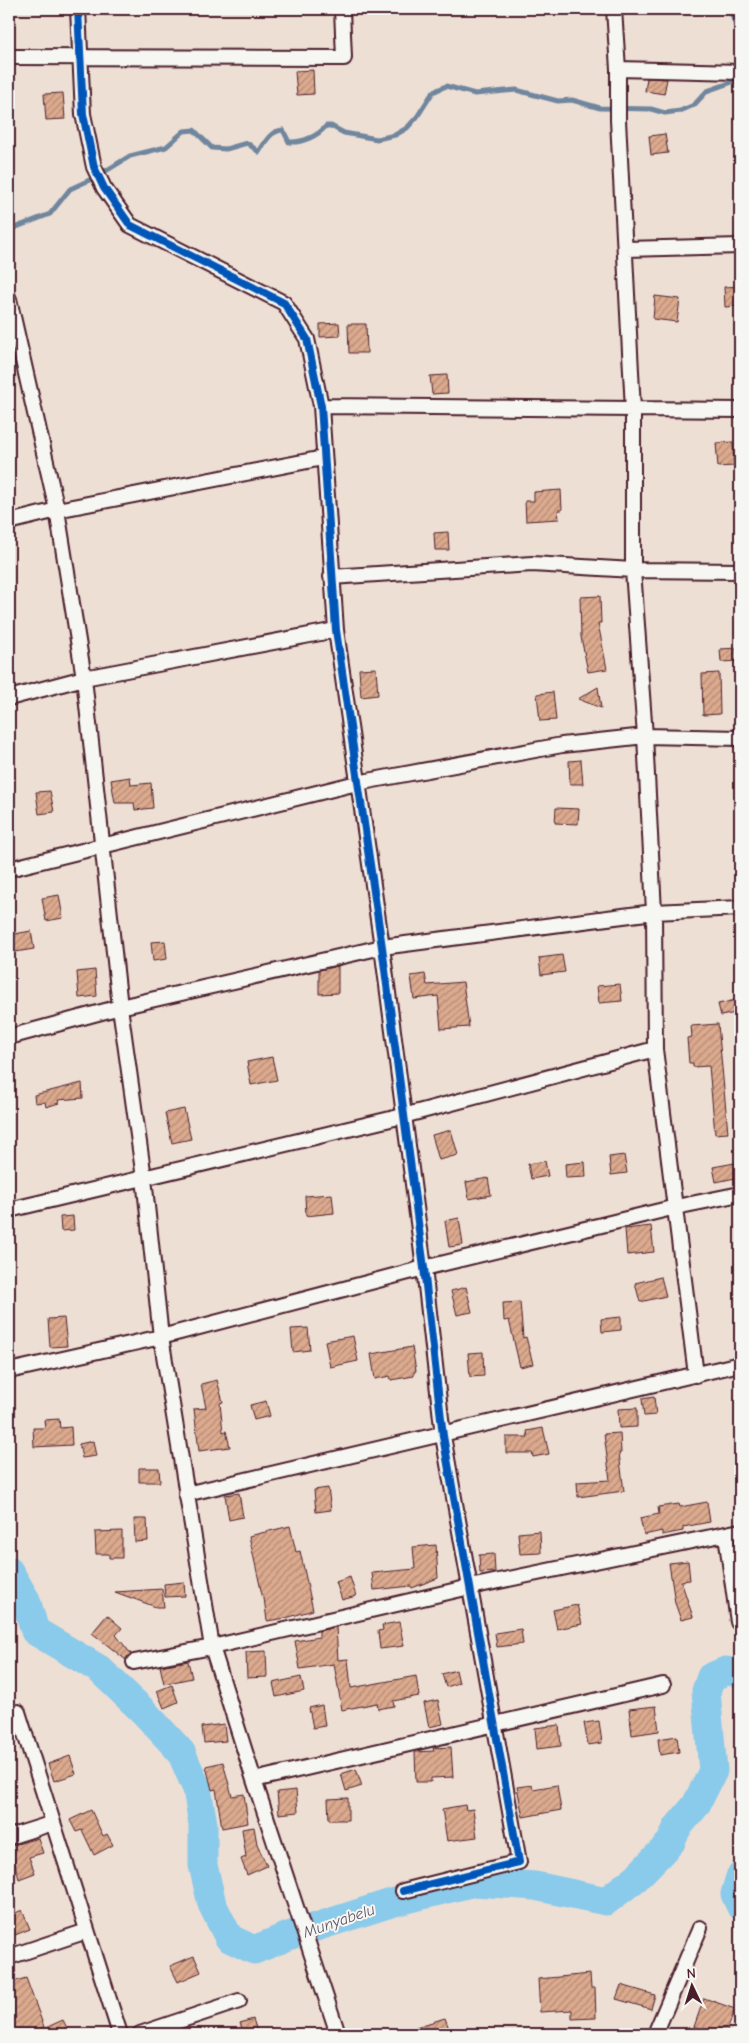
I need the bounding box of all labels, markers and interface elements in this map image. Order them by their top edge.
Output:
water label: Munyabelu [300,1900,377,1942]
north arrow [666,1960,716,2010]
text: N [686,1965,696,1982]

